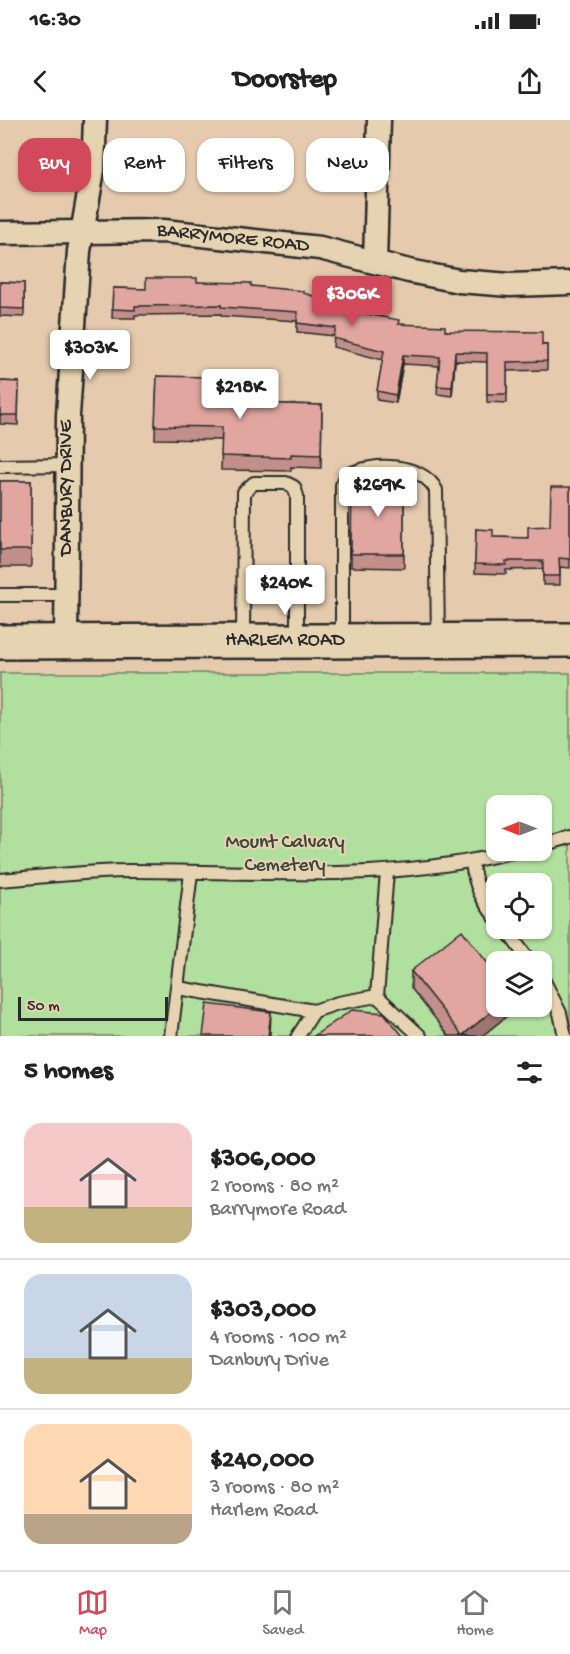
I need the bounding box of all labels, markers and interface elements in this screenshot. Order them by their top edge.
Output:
text: 16:30 [30,8,81,34]
icon: back [24,65,57,98]
text: Doorstep [233,65,337,97]
icon: share [513,65,546,98]
chip: Buy [18,138,91,192]
chip: Rent [103,138,185,192]
chip: Filters [197,138,294,192]
chip: New [306,138,389,192]
street label: BARRYMORE ROAD [155,219,311,259]
pin: $306K [310,276,394,327]
text: $306K [326,284,378,307]
pin: $303K [48,330,132,381]
text: $303K [64,338,116,361]
pin: $218K [198,369,282,420]
text: $218K [216,377,264,400]
street label: DANBURY DRIVE [56,418,79,558]
pin: $269K [336,467,420,518]
text: $269K [353,475,403,498]
pin: $240K [243,565,327,616]
text: $240K [260,573,310,596]
street label: HARLEM ROAD [225,630,346,653]
north arrow [486,795,552,861]
map controls [486,795,552,1017]
park label: Mount Calvary Cemetery [225,832,345,878]
button: locate [486,873,552,939]
button: layers [486,951,552,1017]
scale bar [18,994,168,1022]
text: 50 m [27,998,60,1017]
icon: filters [513,1056,546,1089]
text: 5 homes [24,1057,113,1088]
text: $306,000 [210,1145,316,1176]
icon: home [72,1147,144,1219]
text: 2 rooms · 80 m² [210,1176,339,1199]
text: Barrymore Road [210,1199,346,1222]
text: $303,000 [210,1296,316,1327]
icon: home [72,1298,144,1370]
text: 4 rooms · 100 m² [210,1327,347,1350]
text: Danbury Drive [210,1350,329,1373]
text: $240,000 [210,1446,314,1477]
icon: home [72,1448,144,1520]
text: 3 rooms · 80 m² [210,1477,339,1500]
text: Harlem Road [210,1500,317,1523]
tab: Map [76,1586,109,1641]
tab: Saved [262,1586,303,1641]
tab: Home [456,1586,493,1641]

